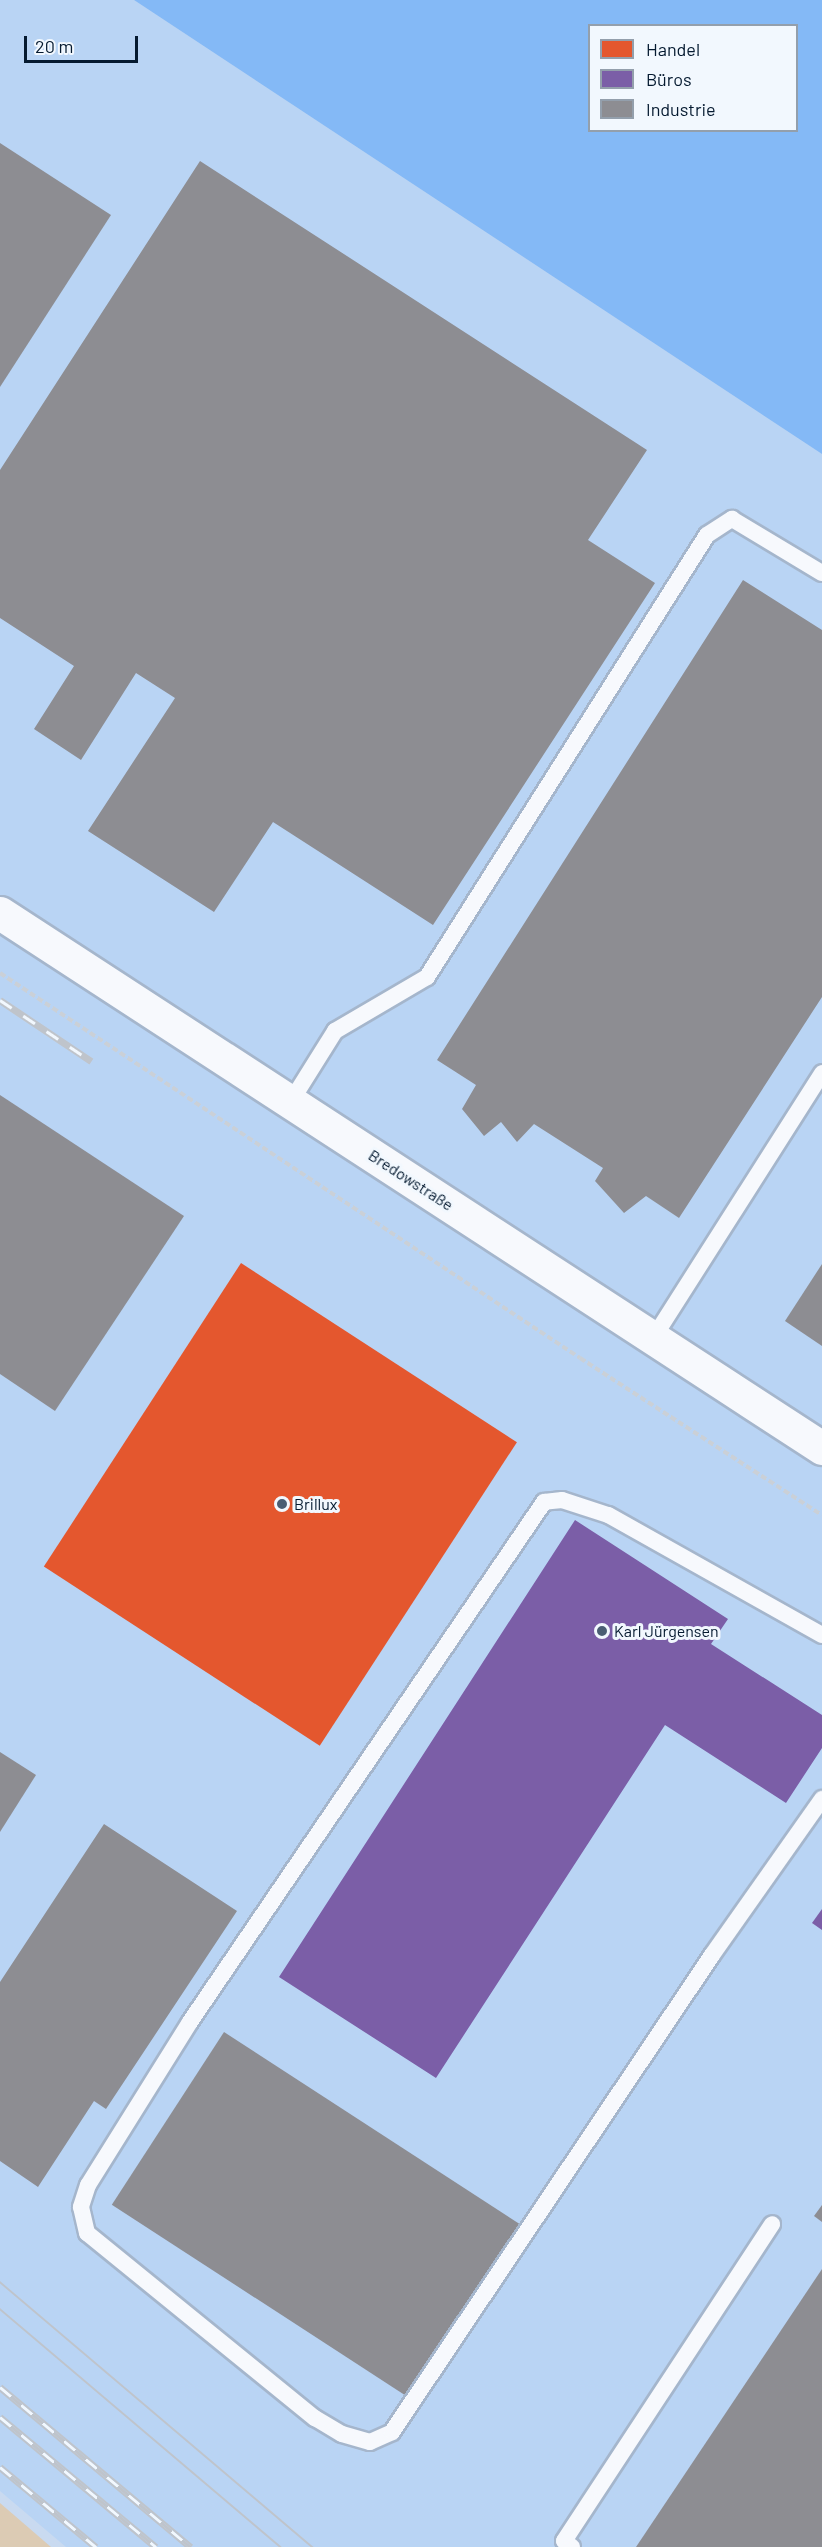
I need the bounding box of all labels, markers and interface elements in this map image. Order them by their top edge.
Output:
scale bar [27,24,141,62]
legend [588,24,798,132]
text: 20 m [35,35,73,57]
text: Handel [646,38,700,60]
text: Büros [646,68,692,90]
text: Industrie [646,98,716,120]
street label: Bredowstraße [365,1145,457,1215]
place label: Brillux [294,1494,338,1514]
marker: Brillux [275,1497,289,1511]
place label: Karl Jürgensen [614,1621,719,1641]
marker: Karl Jürgensen [595,1624,609,1638]

